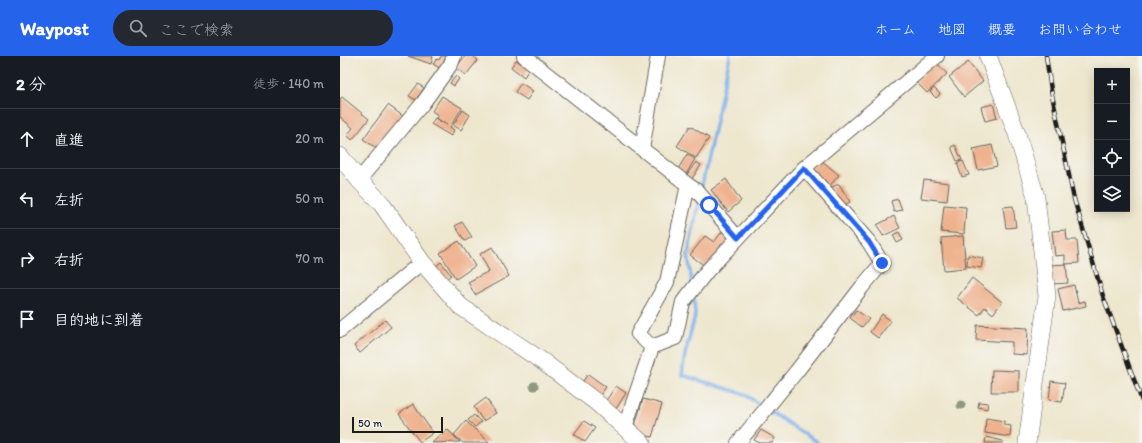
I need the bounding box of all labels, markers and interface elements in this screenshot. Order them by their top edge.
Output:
search box [113,10,393,46]
text: Waypost [20,17,89,40]
icon: search [127,17,149,39]
text: ここで検索 [159,21,234,39]
text: ホーム [875,21,916,38]
text: 地図 [938,21,966,38]
text: 概要 [988,21,1016,38]
text: お問い合わせ [1038,21,1122,38]
map controls [1094,68,1130,212]
button: + [1094,68,1130,104]
text: 2 分 [16,74,46,94]
text: 徒歩 · 140 m [253,76,324,91]
button: − [1094,104,1130,140]
icon: ahead [16,128,38,150]
text: 直進 [54,131,84,149]
text: 20 m [295,131,324,146]
button: locate [1094,140,1130,176]
button: layers [1094,176,1130,212]
icon: left [16,188,38,210]
text: 左折 [54,191,84,209]
text: 50 m [295,191,324,206]
route start [700,196,718,214]
icon: right [16,248,38,270]
text: 右折 [54,251,84,269]
text: 70 m [296,251,324,266]
route end [873,254,891,272]
icon: arrive [16,308,38,330]
text: 目的地に到着 [54,311,144,329]
scale bar [352,415,443,434]
text: 50 m [358,417,382,430]

